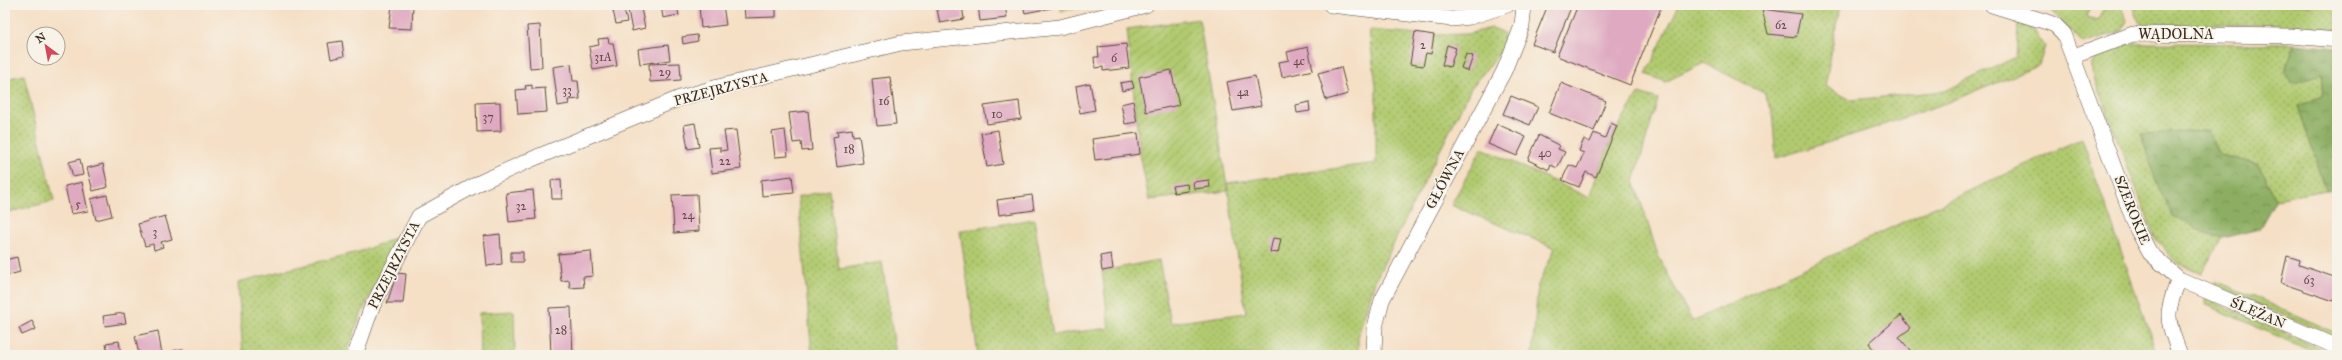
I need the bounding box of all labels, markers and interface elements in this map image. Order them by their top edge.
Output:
house number: 62 [1775,18,1787,32]
north arrow [26,26,66,66]
street label: WĄDOLNA [2138,26,2214,43]
text: N [34,30,49,46]
house number: 2 [1420,38,1426,52]
house number: 31A [594,50,612,64]
house number: 6 [1111,51,1118,65]
house number: 4c [1293,54,1305,68]
house number: 29 [659,65,671,79]
street label: PRZEJRZYSTA [672,68,771,111]
house number: 33 [562,83,572,97]
house number: 4a [1237,85,1250,99]
house number: 16 [879,94,890,108]
house number: 10 [991,107,1003,121]
house number: 37 [482,110,494,124]
house number: 18 [843,142,855,156]
street label: GŁÓWNA [1420,145,1468,212]
house number: 40 [1538,146,1552,160]
house number: 22 [719,154,731,168]
street label: SZEROKIE [2110,173,2154,247]
house number: 5 [75,197,81,211]
house number: 32 [516,199,526,213]
house number: 24 [682,208,695,222]
street label: PRZEJRZYSTA [365,218,425,312]
house number: 3 [153,225,158,239]
house number: 63 [2304,273,2315,287]
street label: ŚLĘŻAN [2228,292,2289,332]
house number: 28 [555,323,567,337]

